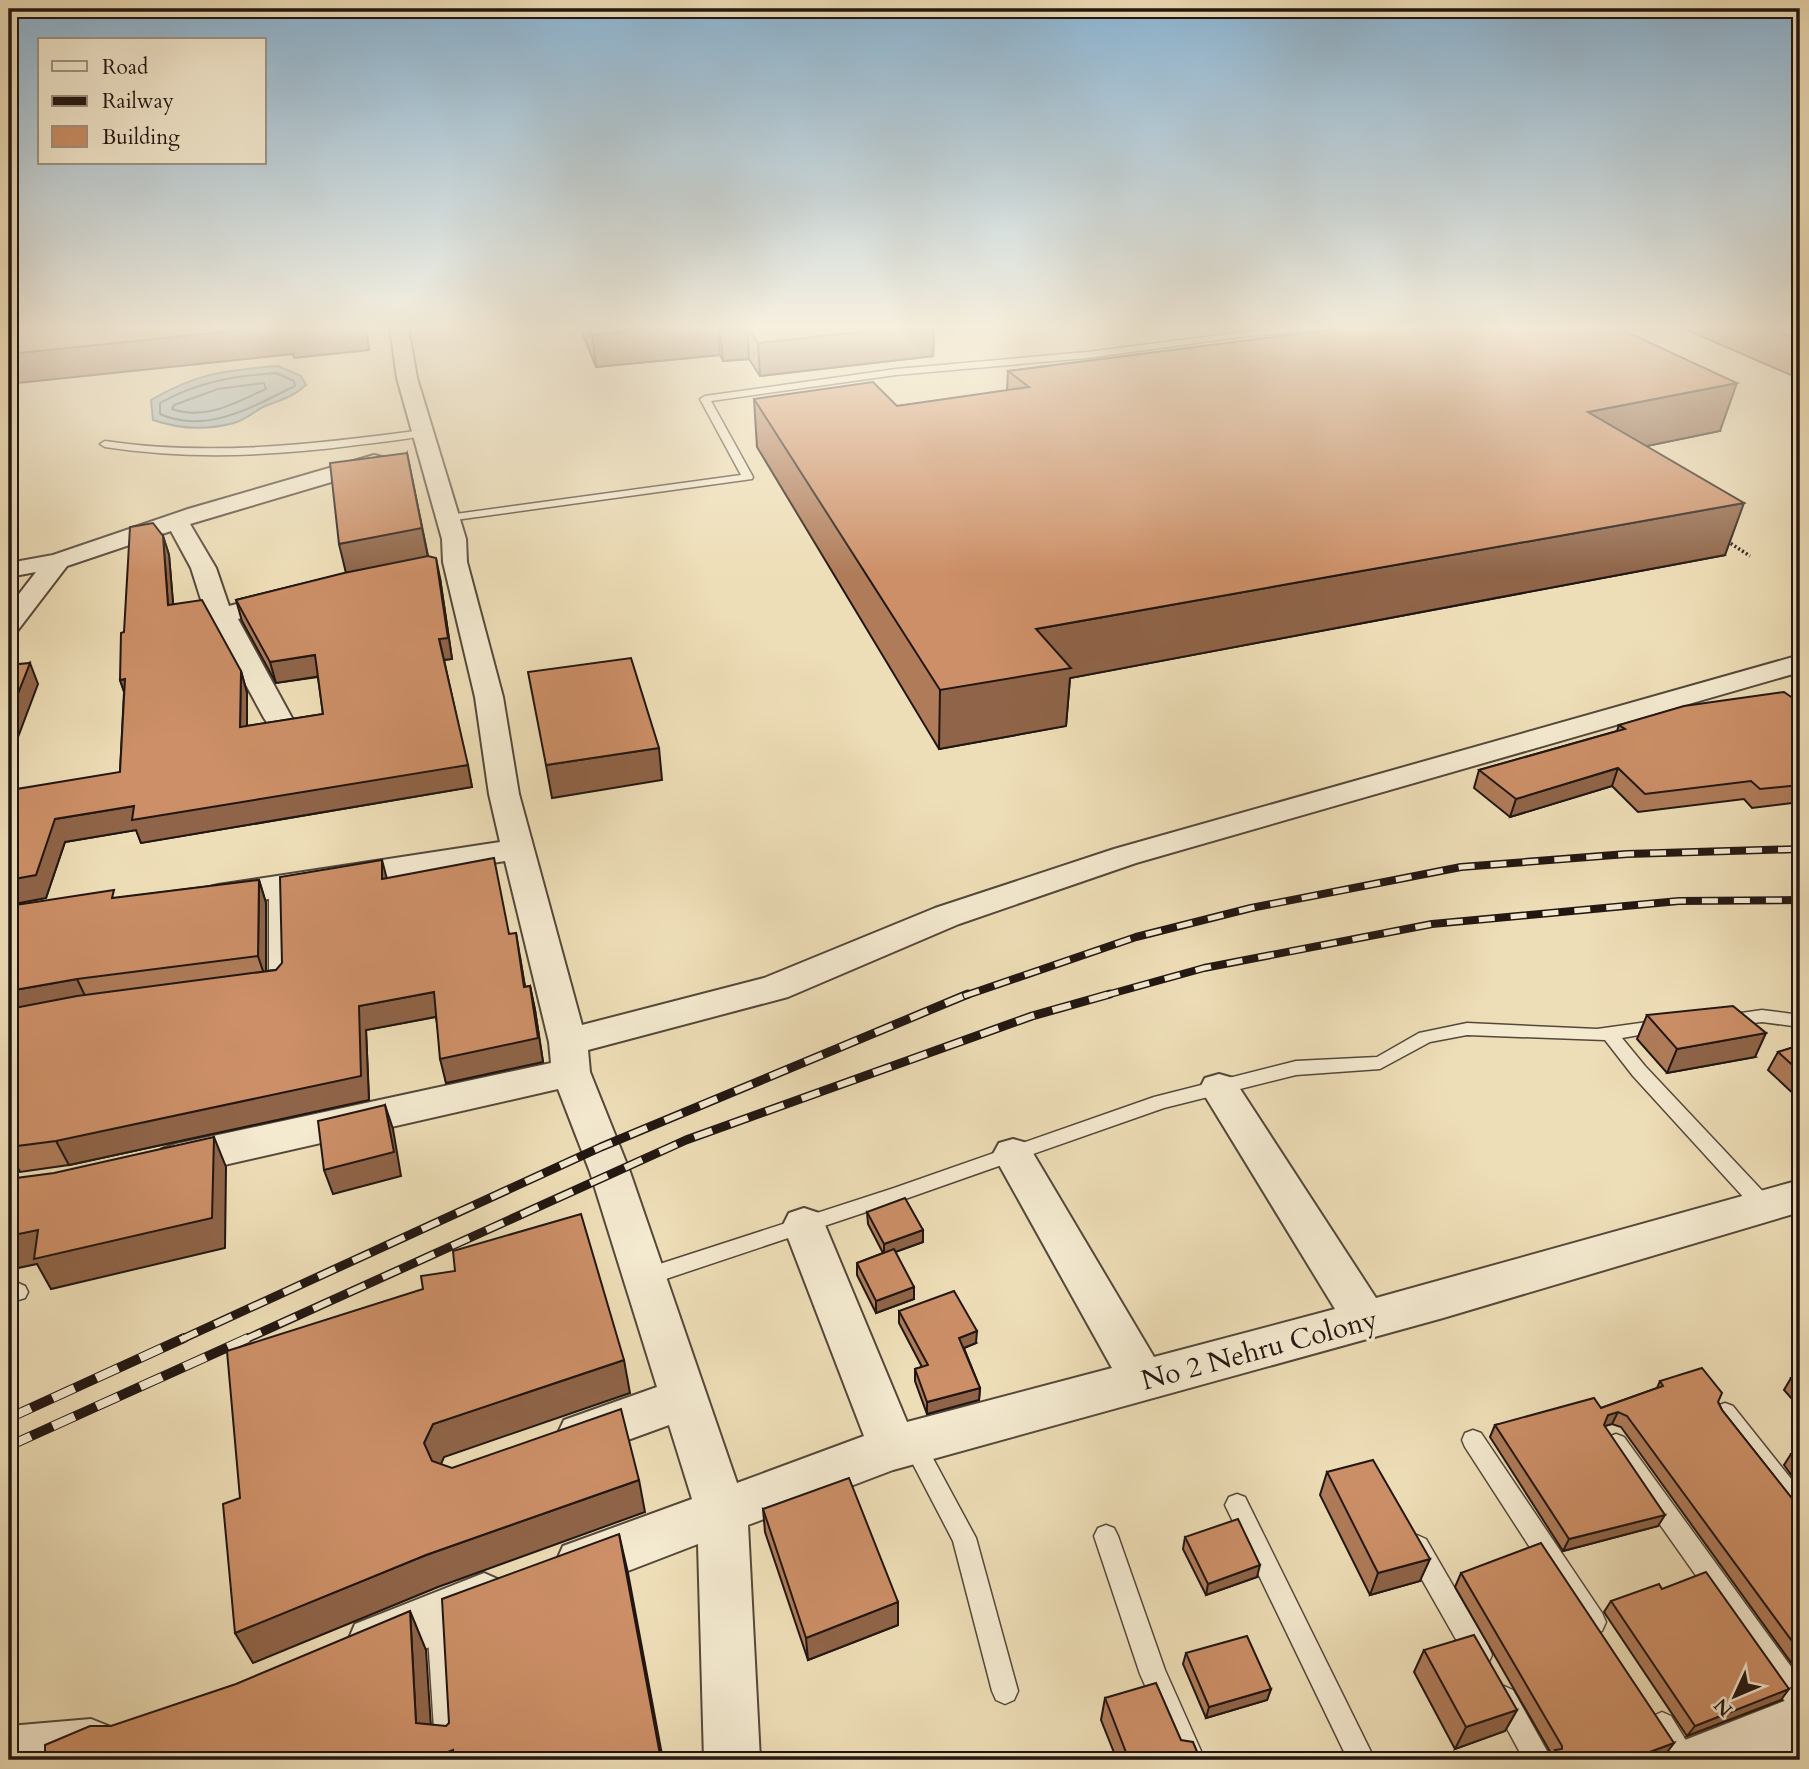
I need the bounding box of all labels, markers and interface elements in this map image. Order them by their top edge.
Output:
legend [38,38,266,164]
text: Road [102,53,148,82]
text: Railway [102,87,174,116]
text: Building [102,123,180,152]
street label: No 2 Nehru Colony [1137,1300,1382,1400]
north arrow [1700,1660,1770,1730]
text: N [1708,1692,1739,1722]

